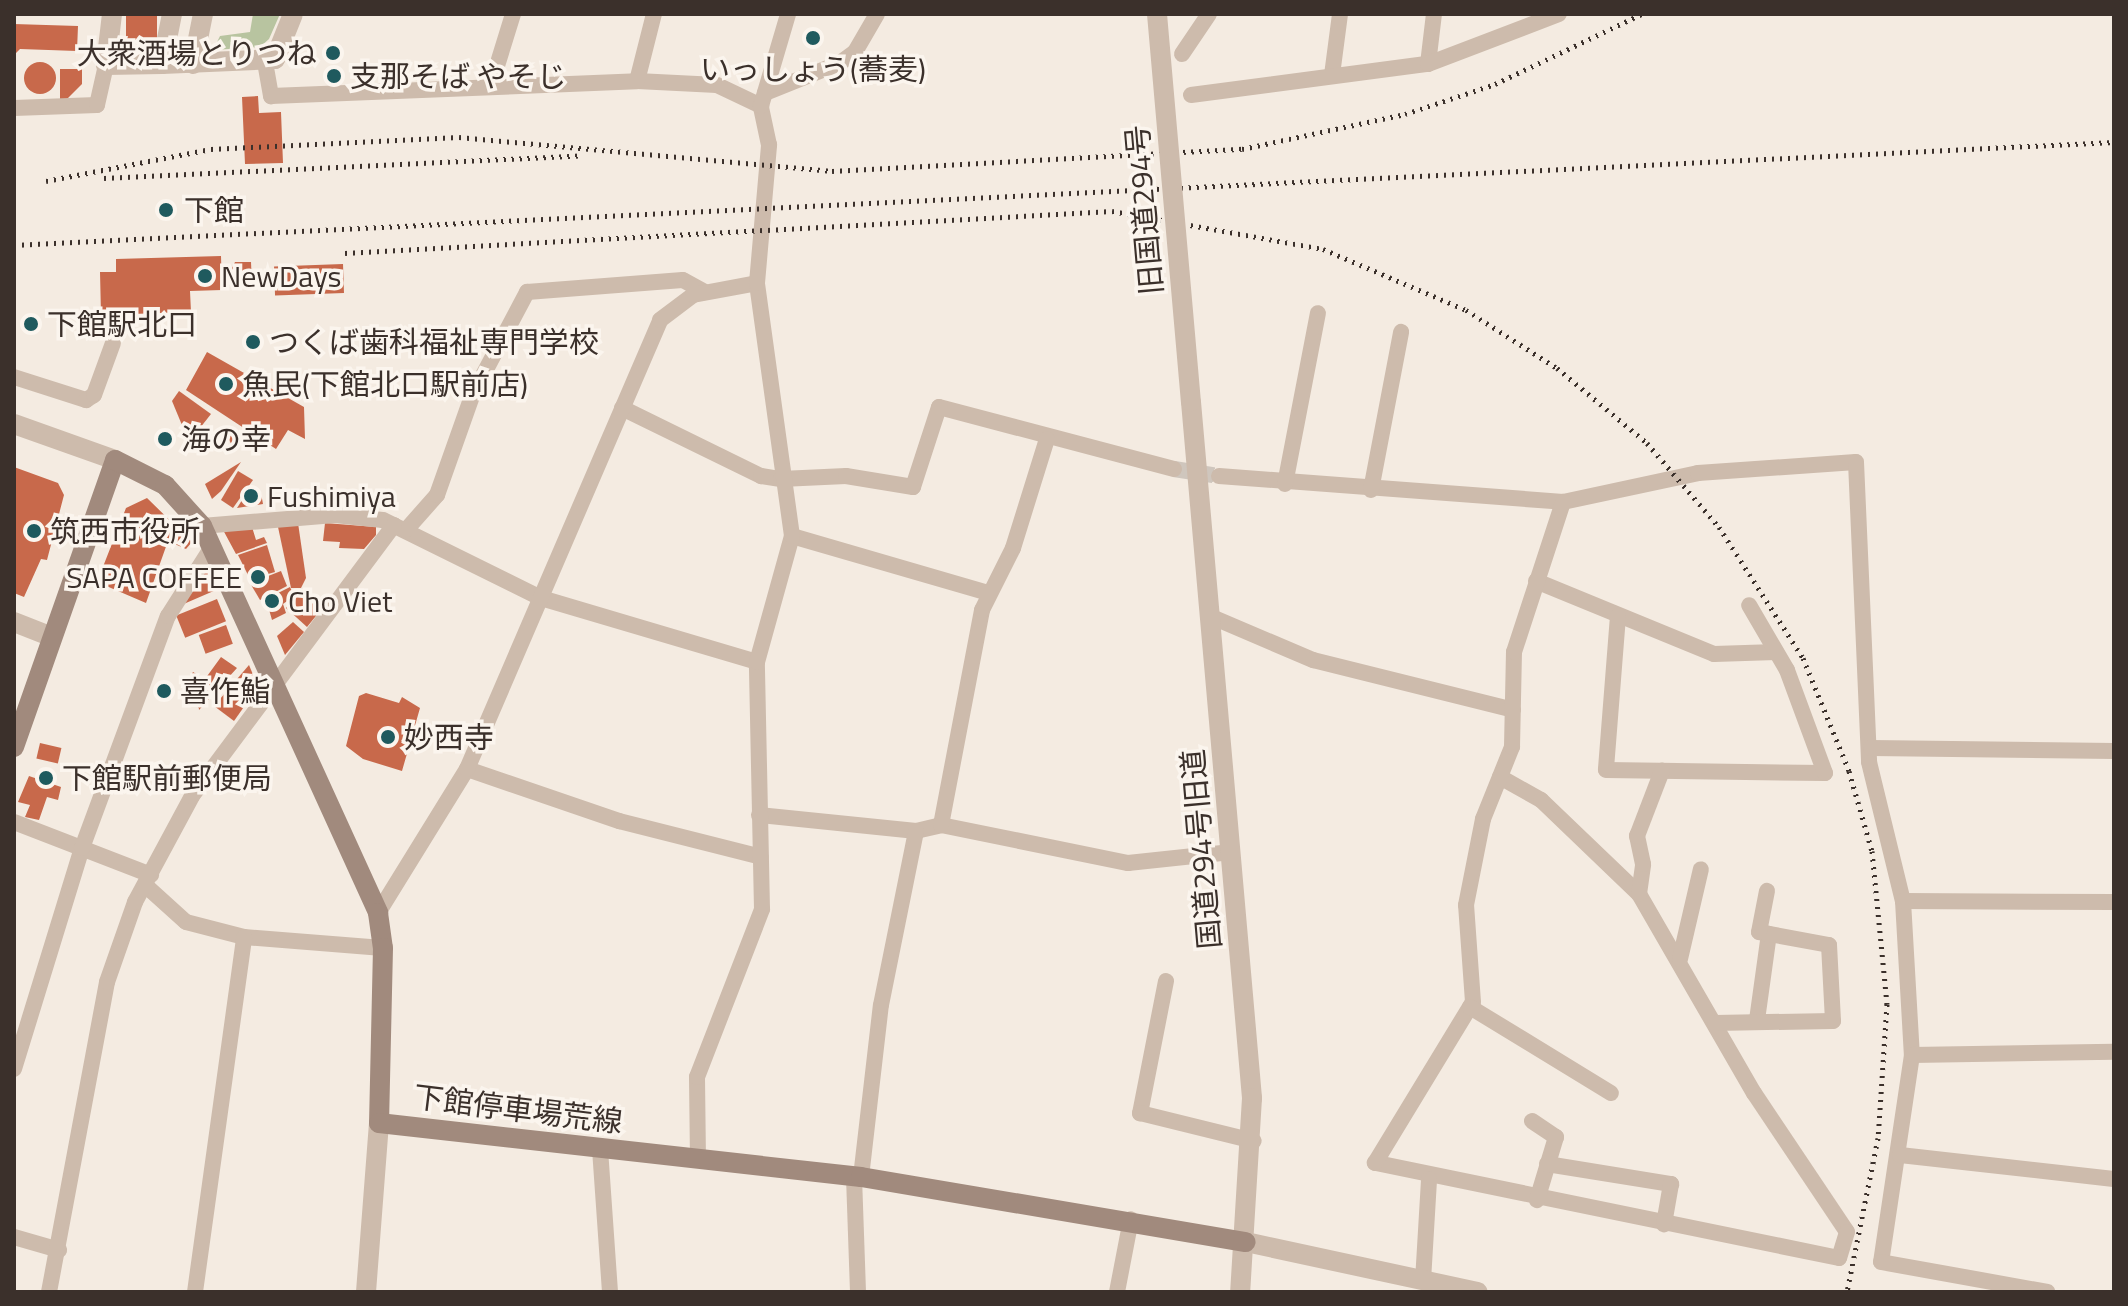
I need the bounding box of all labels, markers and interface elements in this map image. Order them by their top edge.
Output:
marker: いっしょう(蕎麦) [804,29,822,47]
place label: 大衆酒場とりつね [77,35,317,71]
marker: 大衆酒場とりつね [324,44,342,62]
place label: いっしょう(蕎麦) [700,51,926,87]
place label: 支那そば やそじ [350,58,567,94]
marker: 支那そば やそじ [325,67,343,85]
street label: 旧国道294号 [1119,124,1169,296]
place label: 下館 [184,192,244,228]
marker: 下館 [155,199,177,221]
place label: NewDays [221,258,341,294]
marker: NewDays [196,267,214,285]
place label: 下館駅北口 [47,306,197,342]
marker: 下館駅北口 [22,315,40,333]
place label: つくば歯科福祉専門学校 [269,324,599,360]
marker: つくば歯科福祉専門学校 [244,333,262,351]
place label: 魚民(下館北口駅前店) [242,366,528,402]
marker: 魚民(下館北口駅前店) [217,375,235,393]
place label: 海の幸 [181,421,271,457]
marker: 海の幸 [156,430,174,448]
place label: Fushimiya [267,478,396,514]
marker: Fushimiya [242,487,260,505]
place label: 筑西市役所 [50,513,200,549]
marker: 筑西市役所 [25,522,43,540]
place label: SAPA COFFEE [66,559,242,595]
marker: SAPA COFFEE [249,568,267,586]
place label: Cho Viet [288,583,392,619]
marker: Cho Viet [263,592,281,610]
place label: 喜作鮨 [180,673,270,709]
marker: 喜作鮨 [155,682,173,700]
place label: 妙西寺 [404,719,494,755]
marker: 妙西寺 [379,728,397,746]
street label: 国道294号旧道 [1174,748,1228,950]
place label: 下館駅前郵便局 [62,760,272,796]
marker: 下館駅前郵便局 [37,769,55,787]
street label: 下館停車場荒線 [412,1078,624,1140]

